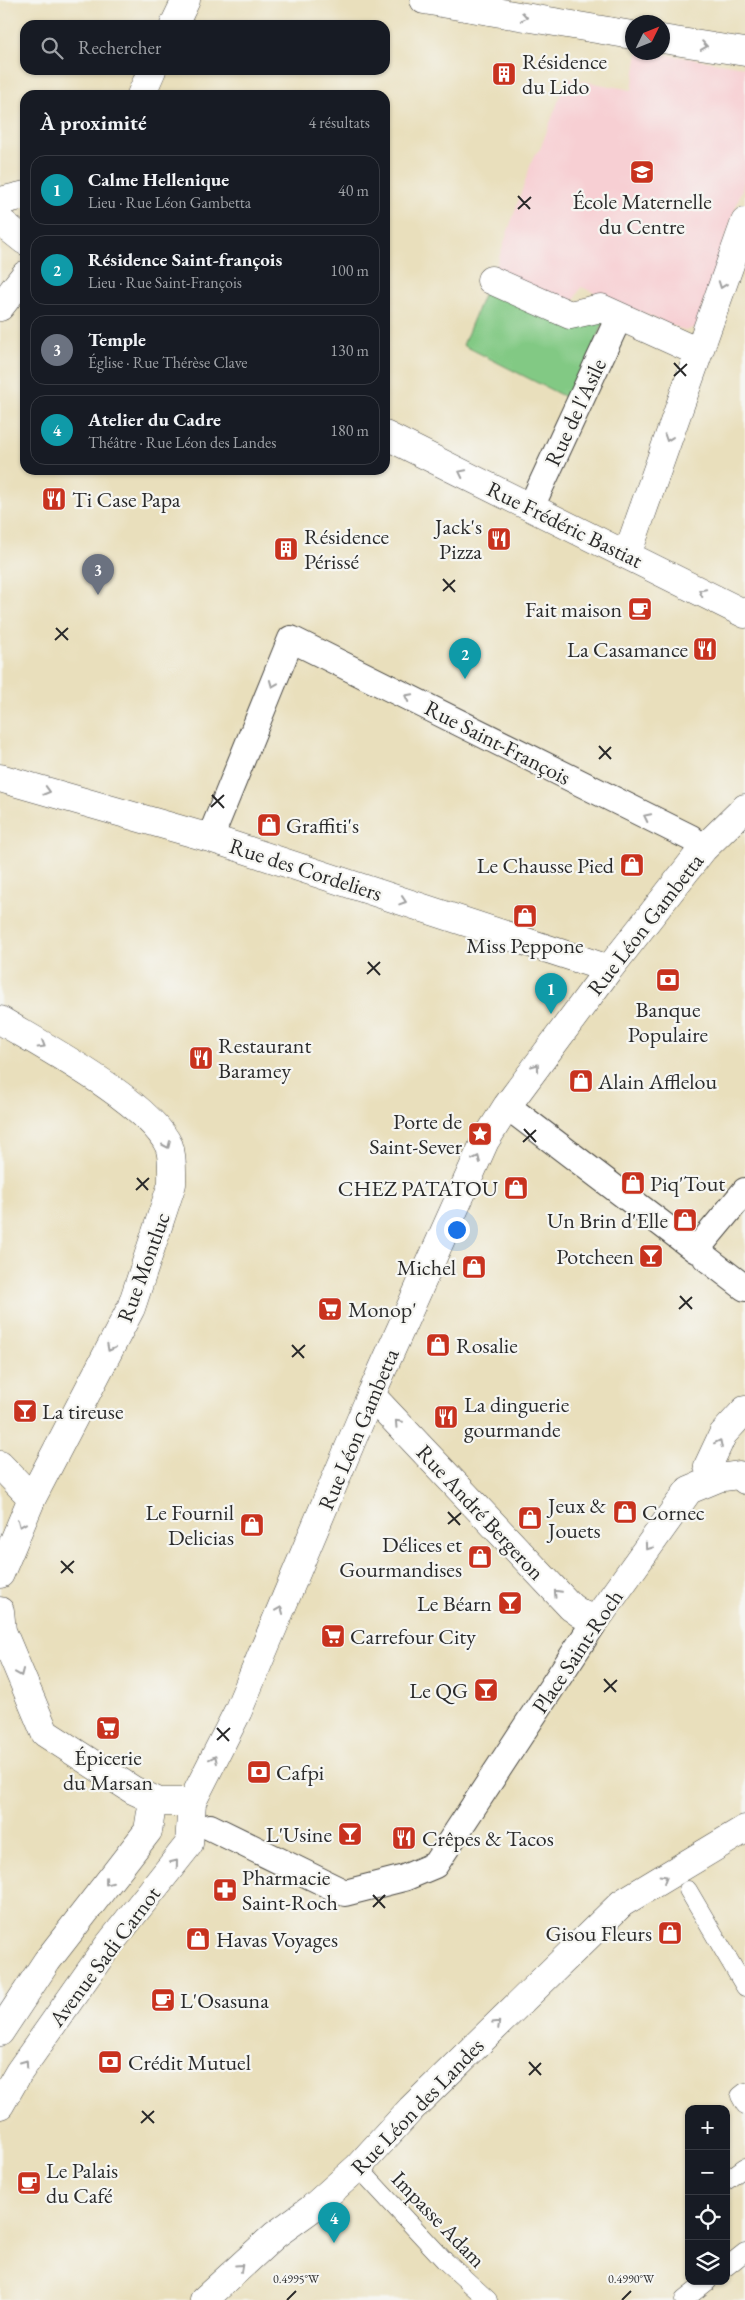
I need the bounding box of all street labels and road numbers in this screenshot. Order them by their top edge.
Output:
street label: Rue de l'Asile [538,353,613,471]
street label: Rue Frédéric Bastiat [482,474,648,575]
street label: Rue Saint-François [420,693,576,792]
street label: Rue des Cordeliers [226,831,386,908]
street label: Rue Léon Gambetta [581,847,710,1001]
street label: Rue Montluc [110,1208,177,1326]
street label: Rue Léon Gambetta [311,1344,406,1514]
street label: Rue André Bergeron [410,1438,551,1587]
street label: Place Saint-Roch [525,1584,630,1719]
street label: Avenue Sadi Carnot [41,1880,167,2033]
street label: Rue Léon des Landes [345,2032,490,2181]
street label: Impasse Adam [385,2165,492,2274]

